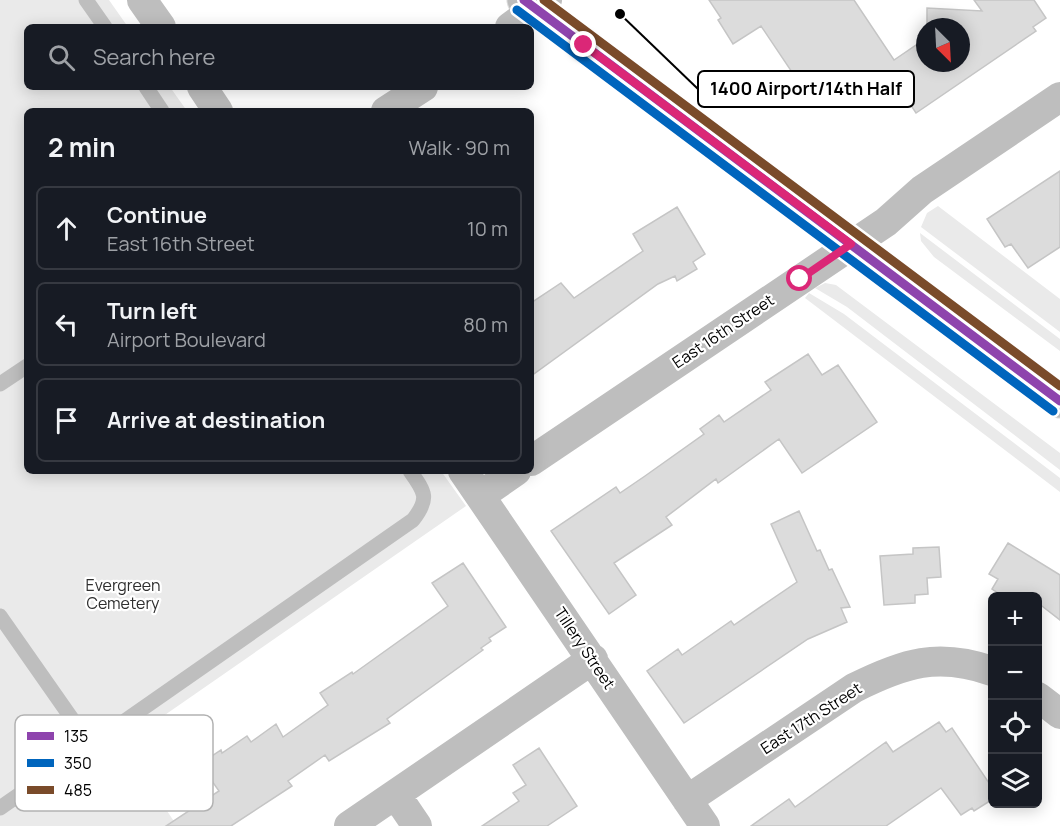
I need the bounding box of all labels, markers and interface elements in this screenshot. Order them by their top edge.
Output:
north arrow [916,18,970,72]
search box [24,24,534,90]
route end [570,31,596,57]
icon: search [45,41,78,74]
text: Search here [93,42,215,72]
callout: 1400 Airport/14th Half [698,71,914,107]
text: 1400 Airport/14th Half [710,76,902,100]
text: 2 min [48,129,116,165]
text: Walk · 90 m [408,134,510,161]
text: Continue [107,200,207,230]
icon: ahead [50,212,83,245]
text: 10 m [467,215,508,242]
text: East 16th Street [107,230,255,257]
route start [786,265,812,291]
street label: East 16th Street [668,289,778,373]
text: Turn left [107,296,197,326]
icon: left [50,308,83,341]
text: 80 m [463,311,508,338]
text: Airport Boulevard [107,326,266,353]
icon: arrive [50,404,83,437]
text: Arrive at destination [107,405,325,435]
park label: Evergreen Cemetery [86,574,160,614]
map controls [988,592,1042,808]
button: + [988,592,1042,646]
street label: Tillery Street [549,603,621,693]
button: − [988,646,1042,700]
street label: East 17th Street [756,677,866,759]
button: locate [988,700,1042,754]
legend [15,715,213,811]
text: 135 [64,725,88,747]
text: 350 [64,752,92,774]
button: layers [988,754,1042,808]
text: 485 [64,779,92,801]

